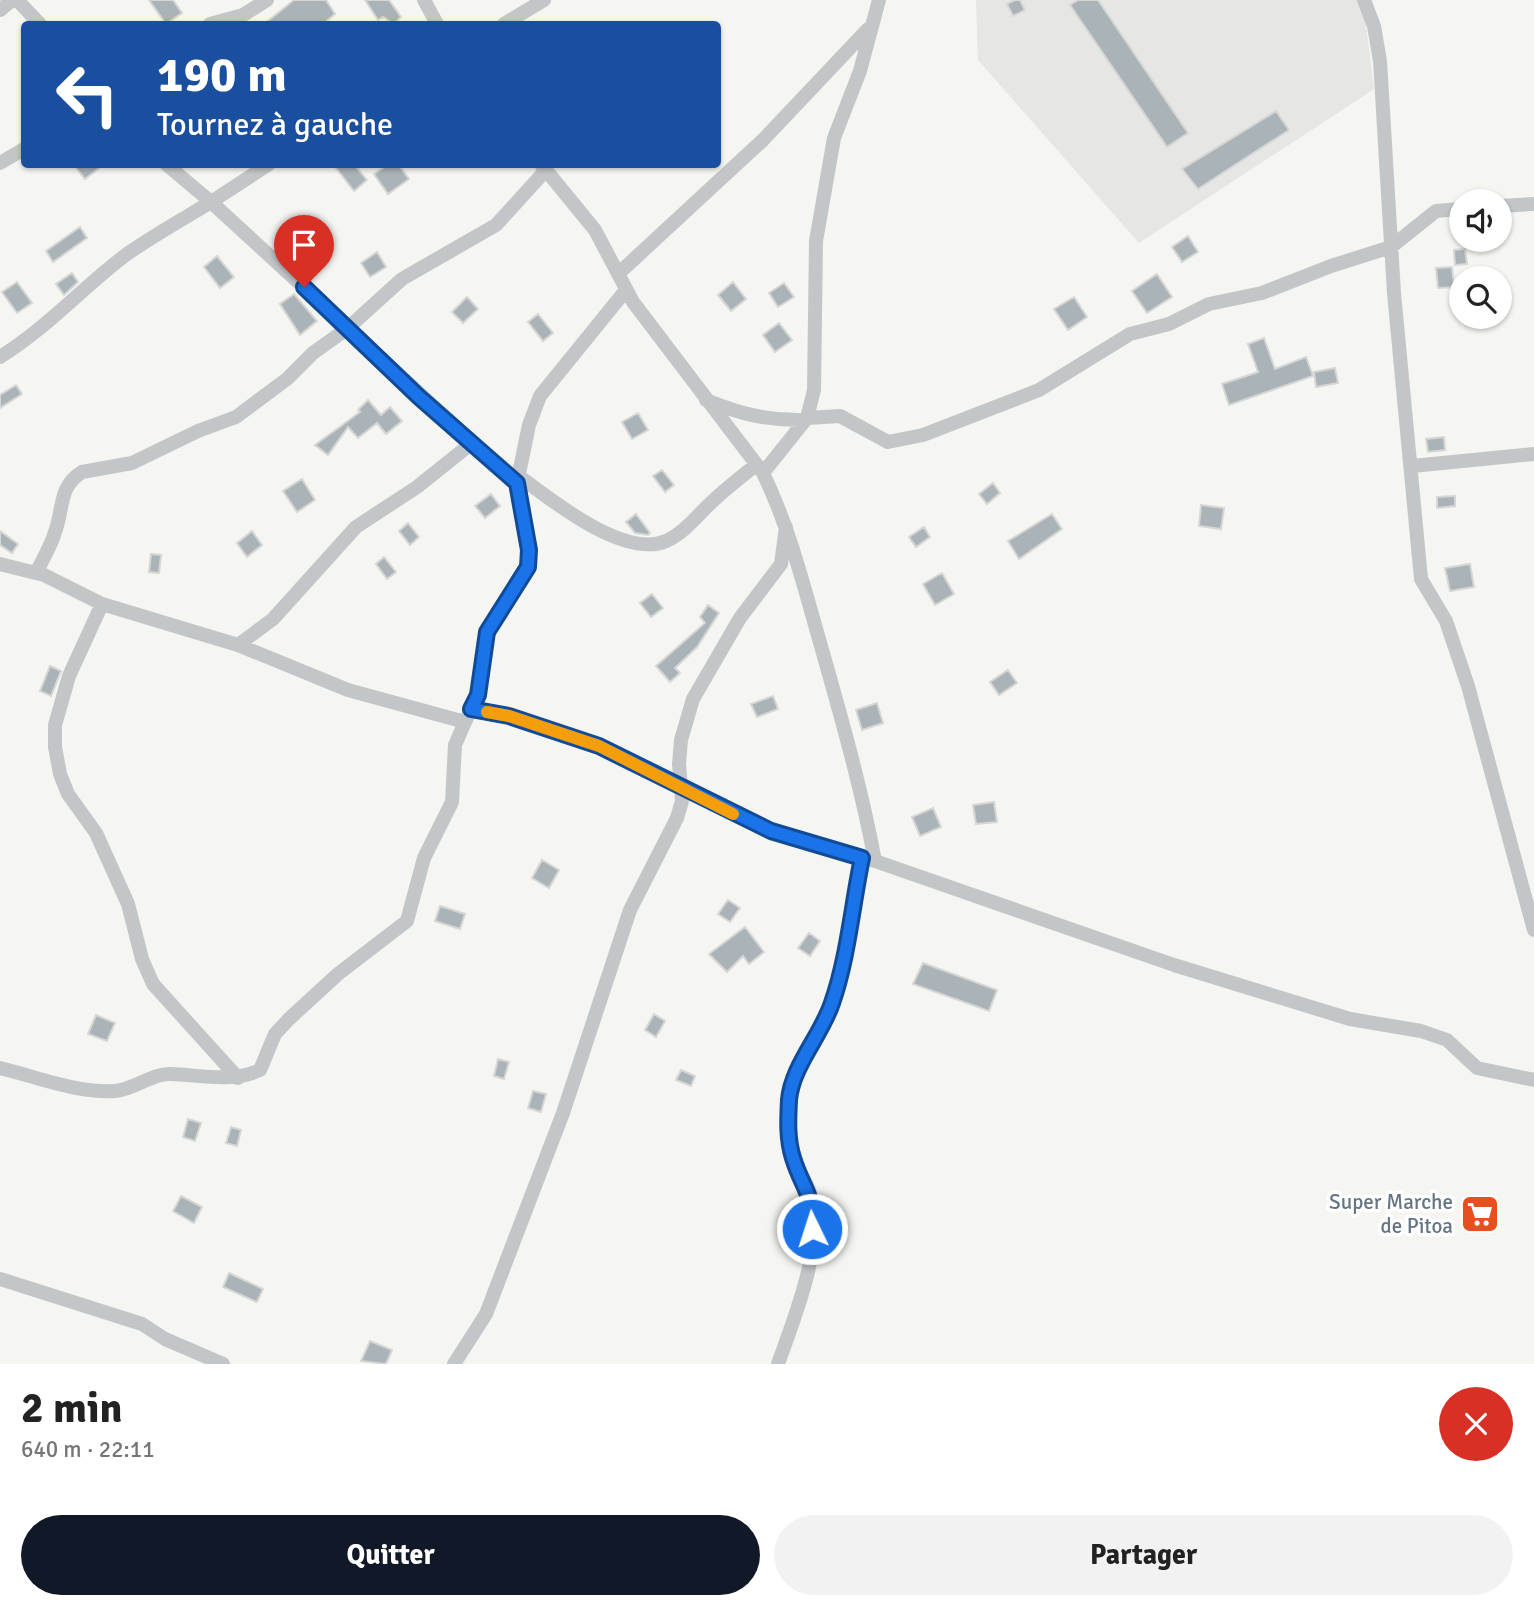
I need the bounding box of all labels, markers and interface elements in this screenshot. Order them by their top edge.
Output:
text: 190 m [157,45,287,105]
icon: left [42,49,133,140]
text: Tournez à gauche [157,105,393,144]
map controls [1449,189,1512,329]
button: sound [1449,189,1512,252]
pin [274,215,334,287]
icon: arrive [285,226,323,264]
button: search [1449,266,1512,329]
place label: Super Marche de Pitoa [1329,1189,1453,1239]
position arrow [775,1192,849,1266]
supermarket icon: Super Marche de Pitoa [1459,1193,1501,1235]
text: 2 min [21,1383,122,1434]
button: close [1439,1387,1513,1461]
text: 640 m · 22:11 [21,1435,155,1464]
button: Quitter [21,1515,760,1595]
button: Partager [774,1515,1513,1595]

